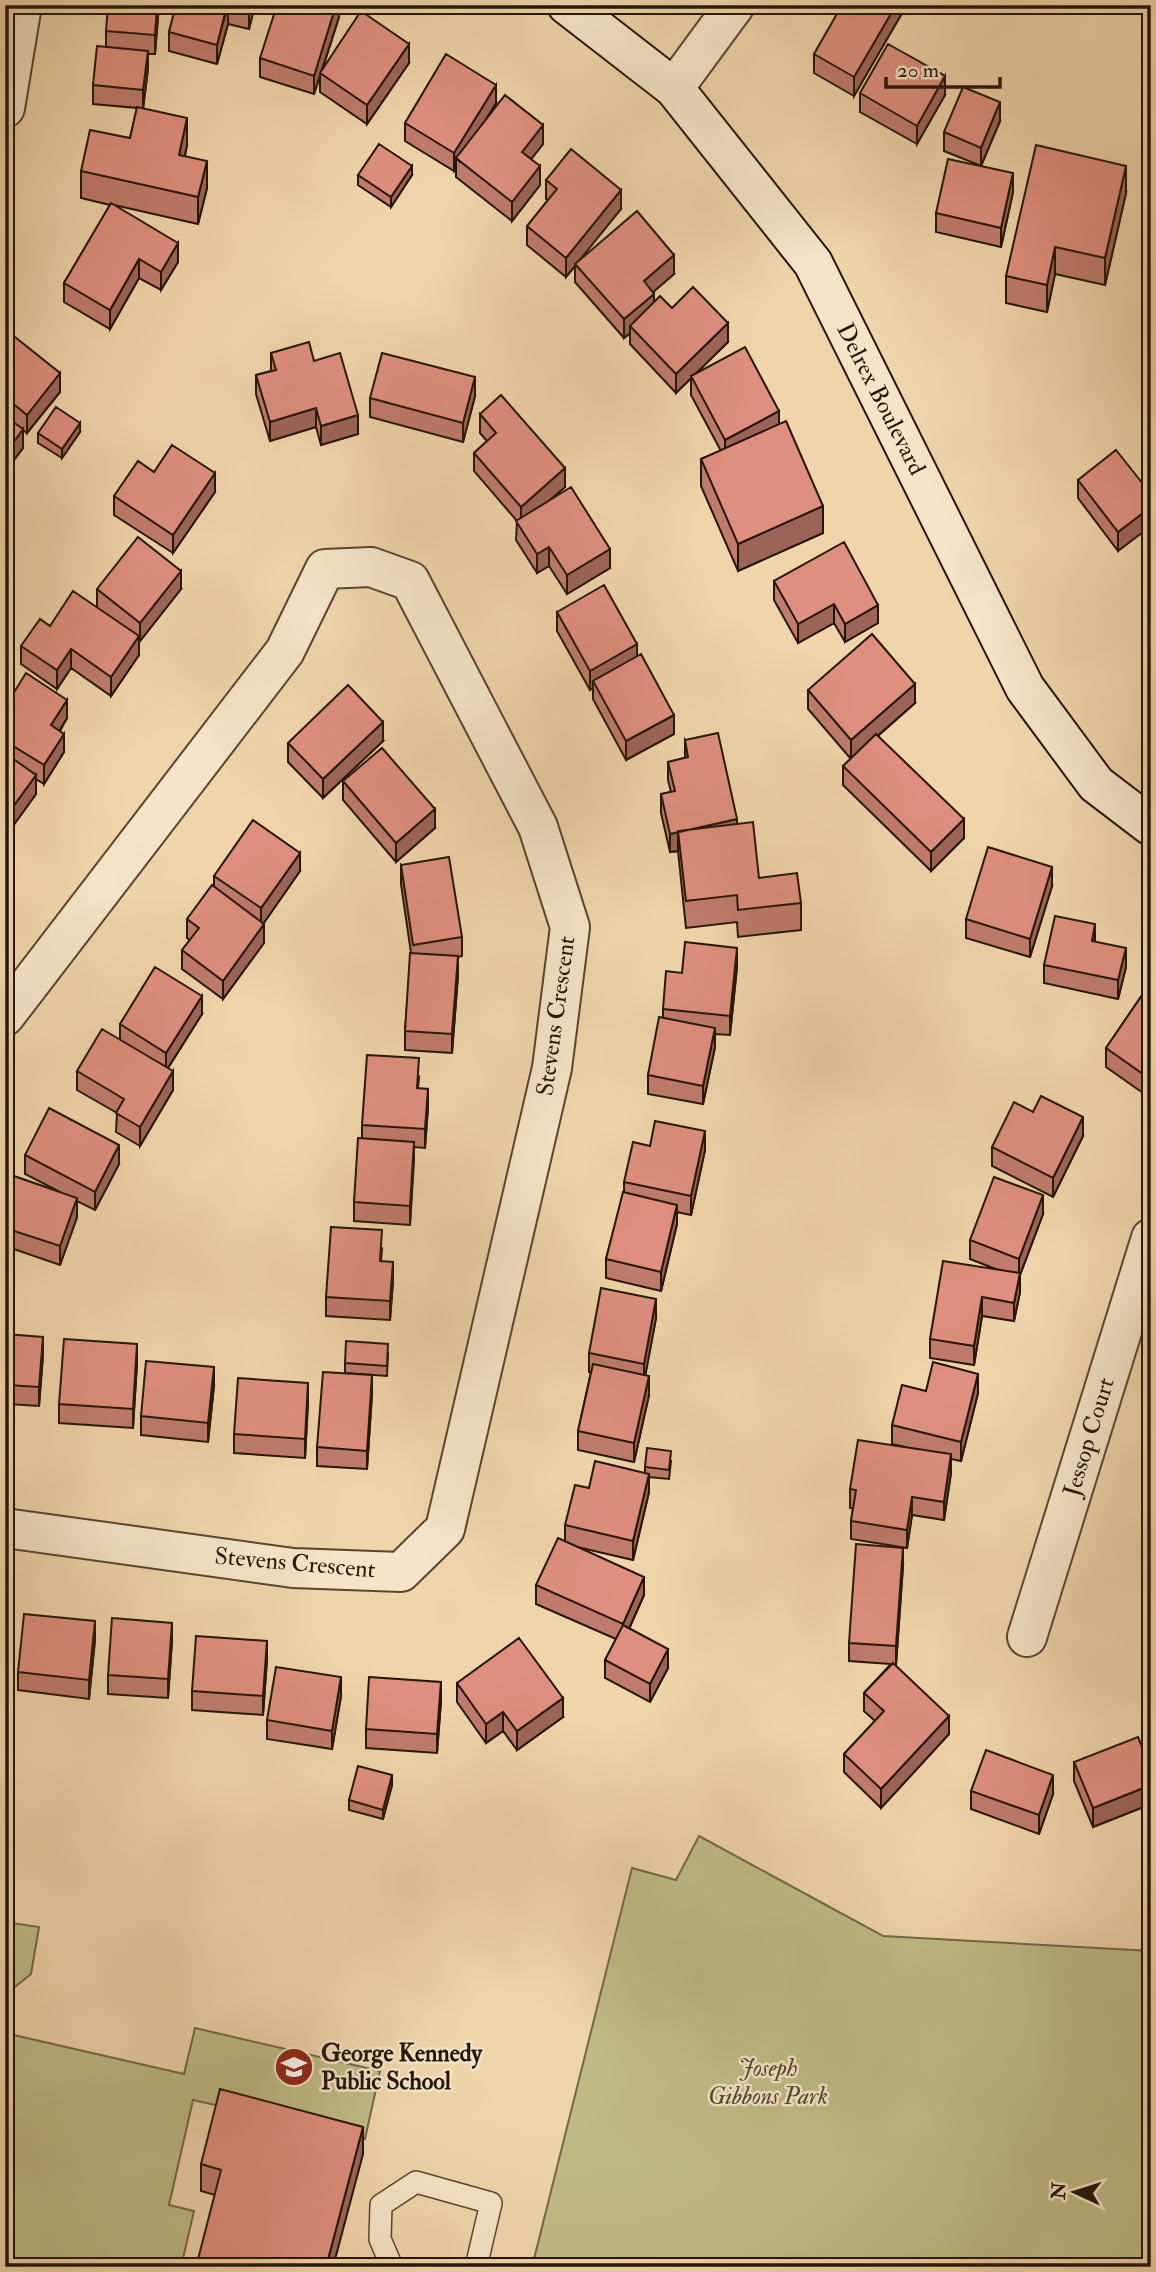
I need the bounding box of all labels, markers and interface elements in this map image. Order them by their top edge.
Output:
scale bar [886,46,1000,90]
text: 20 m [897,57,939,84]
street label: Delrex Boulevard [829,318,933,481]
street label: Stevens Crescent [529,934,583,1098]
street label: Jessop Court [1056,1374,1122,1501]
street label: Stevens Crescent [213,1541,377,1585]
place label: George Kennedy Public School [321,2038,484,2097]
school or university icon: George Kennedy Public School [273,2046,315,2088]
park label: Joseph Gibbons Park [708,2053,828,2112]
north arrow [1040,2156,1110,2226]
text: N [1046,2181,1072,2201]

